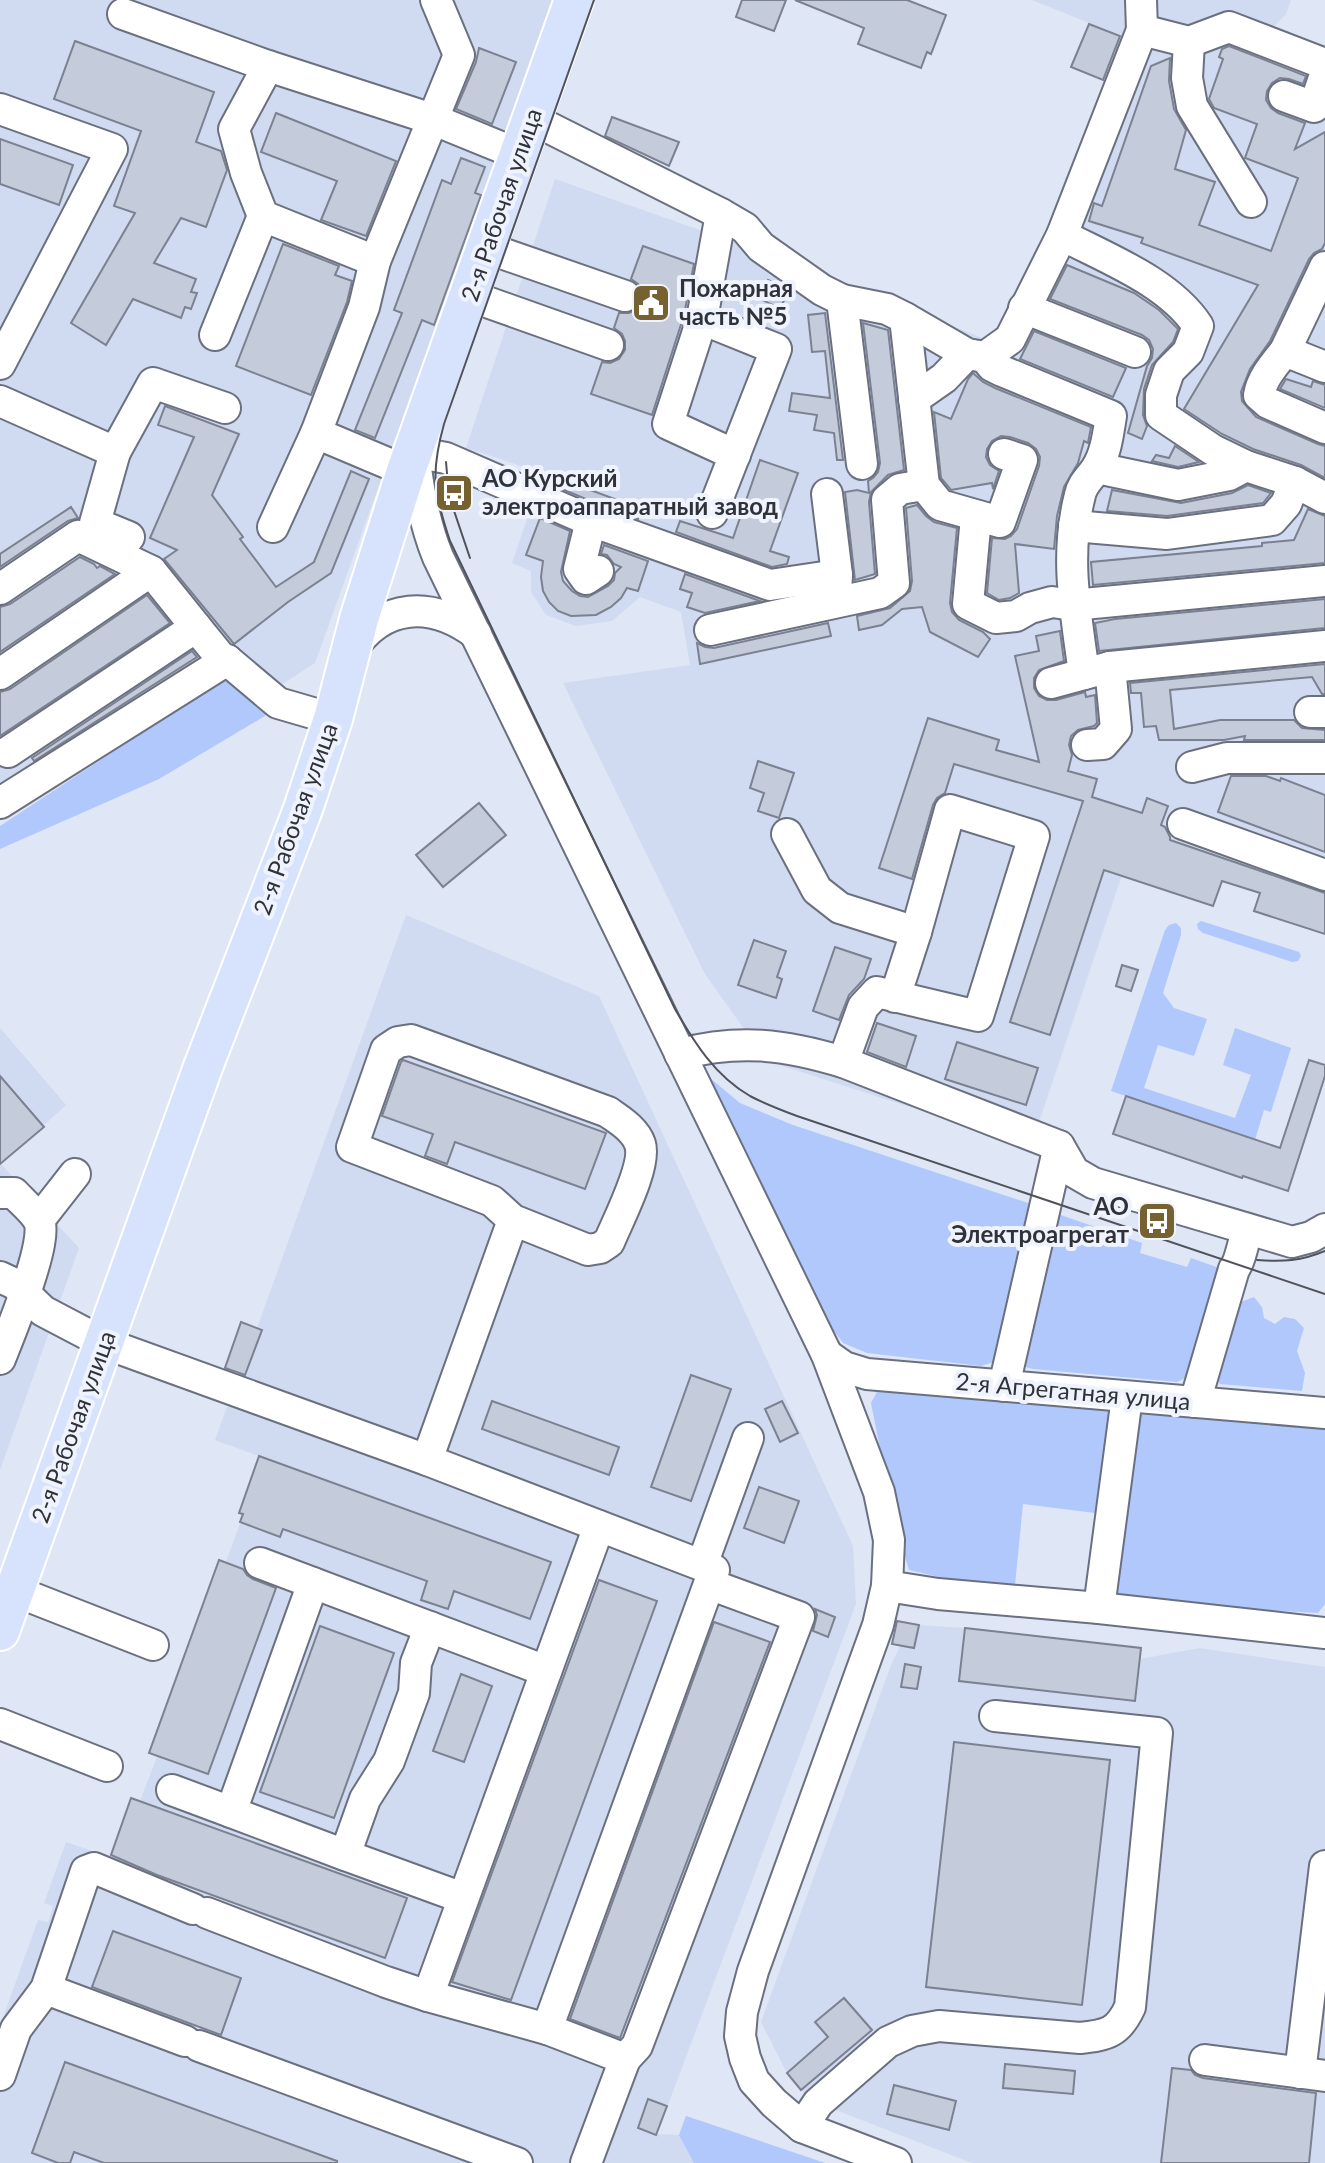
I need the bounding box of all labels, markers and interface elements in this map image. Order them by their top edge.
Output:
street label: 2-я Рабочая улица [454,104,547,305]
place label: Пожарная часть №5 [679,273,793,330]
public building icon: Пожарная часть №5 [630,282,672,324]
place label: АО Курский электроаппаратный завод [481,463,778,520]
bus stop icon: АО Курский электроаппаратный завод [433,472,475,514]
street label: 2-я Рабочая улица [246,719,343,918]
place label: АО Электроагрегат [951,1191,1130,1248]
bus stop icon: АО Электроагрегат [1136,1200,1178,1242]
street label: 2-я Рабочая улица [24,1327,121,1526]
street label: 2-я Агрегатная улица [955,1366,1192,1415]

